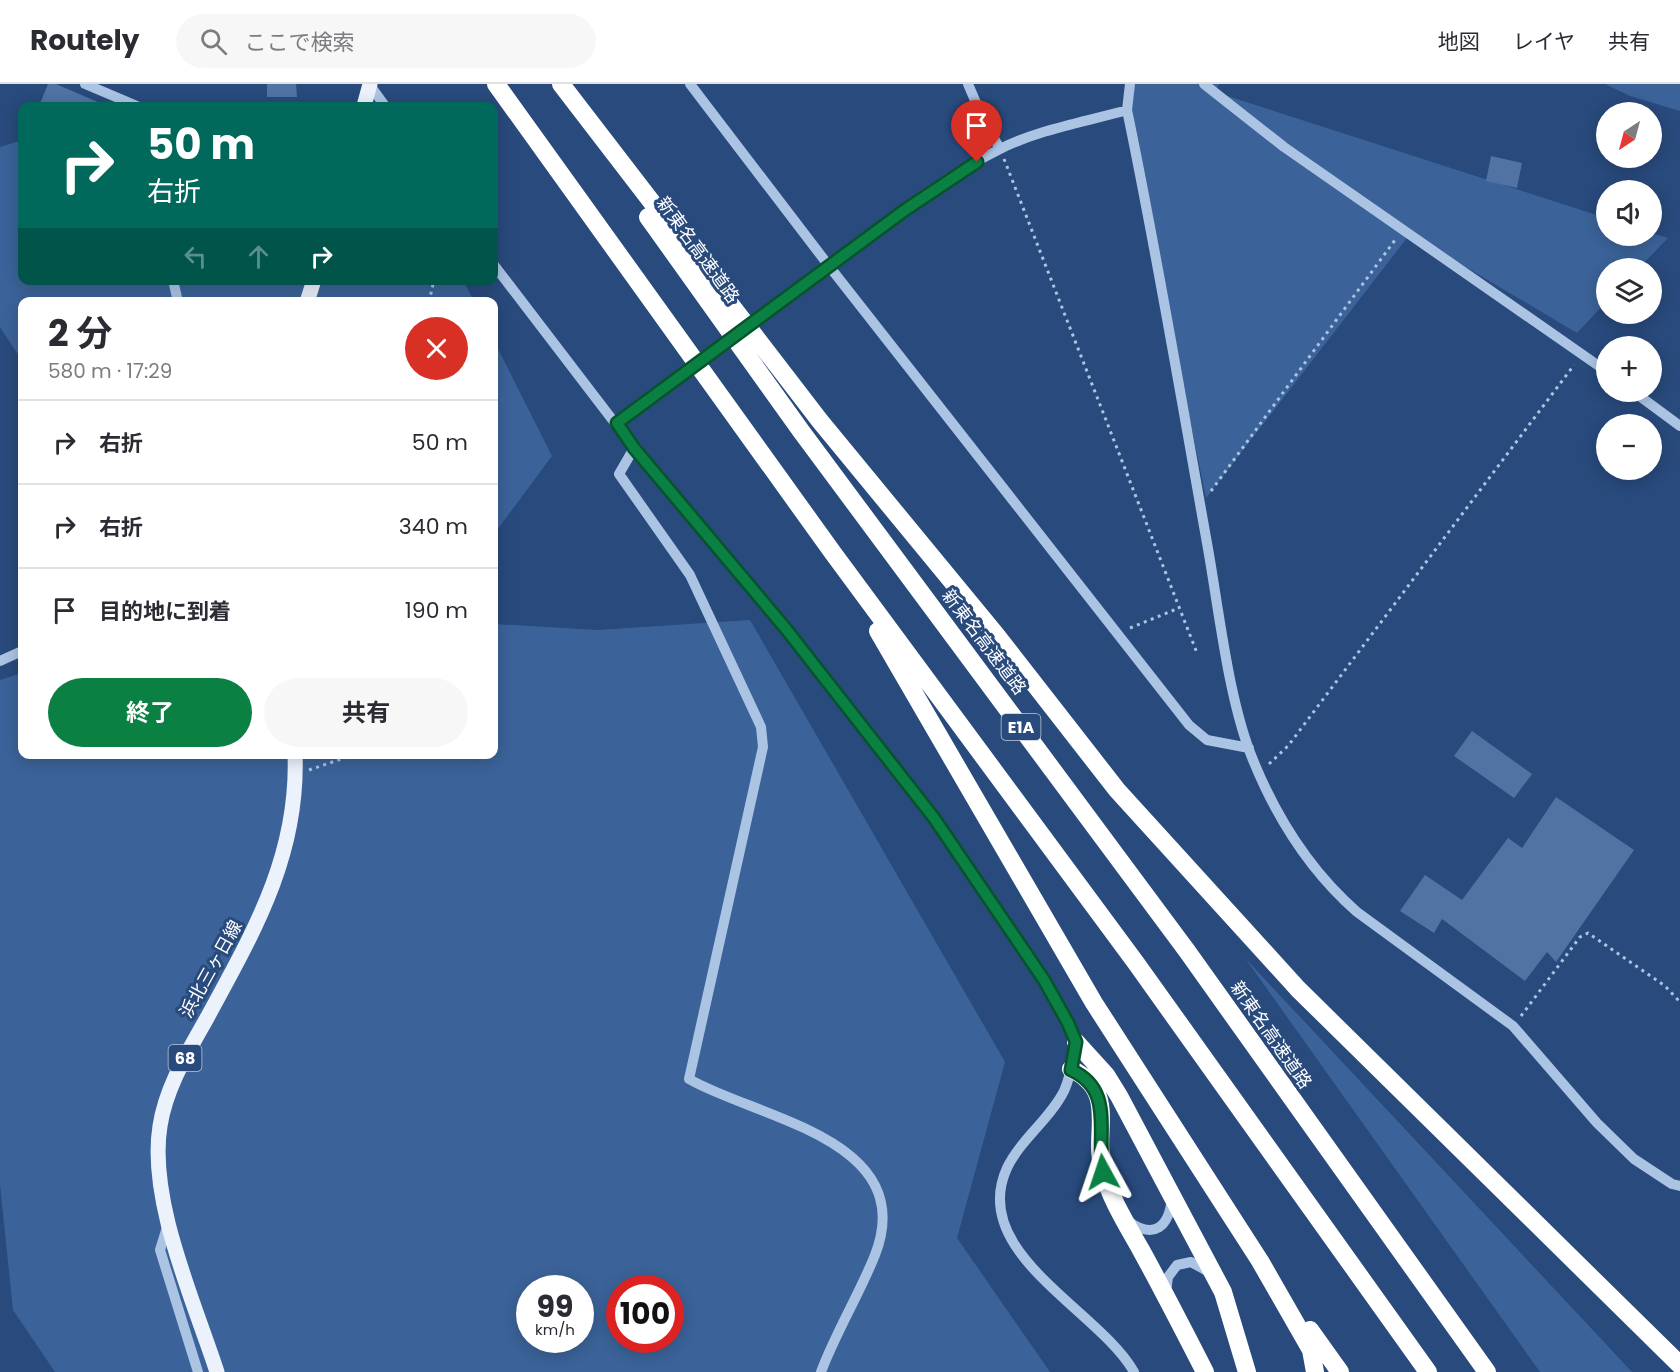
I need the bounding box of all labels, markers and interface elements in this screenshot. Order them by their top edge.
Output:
search box [176,14,596,68]
text: Routely [30,21,140,60]
icon: search [197,25,230,58]
text: ここで検索 [245,27,355,58]
text: 地図 [1438,27,1480,56]
text: レイヤ [1513,27,1575,56]
text: 共有 [1608,27,1650,56]
pin [951,100,1002,162]
north arrow [1596,102,1662,168]
map controls [1596,102,1662,480]
icon: arrive [960,109,993,142]
text: 50 m [147,115,255,174]
icon: right [48,126,126,204]
text: 右折 [147,173,201,210]
button: sound [1596,180,1662,246]
street label: 新東名高速道路 [651,191,746,308]
icon: left [179,240,212,273]
icon: ahead [242,240,275,273]
icon: right [305,240,338,273]
button: layers [1596,258,1662,324]
text: 2 分 [48,308,112,359]
button: close [405,317,468,380]
button: + [1596,336,1662,402]
text: 580 m · 17:29 [48,357,172,385]
button: − [1596,414,1662,480]
icon: right [48,426,81,459]
text: 50 m [412,427,468,458]
text: 右折 [99,428,143,459]
icon: right [48,510,81,543]
text: 340 m [399,511,468,542]
text: 右折 [99,512,143,543]
street label: 新東名高速道路 [937,584,1032,700]
icon: arrive [48,594,81,627]
text: 190 m [405,595,468,626]
text: 目的地に到着 [99,596,231,627]
button: 終了 [48,678,252,747]
button: 共有 [264,678,468,747]
road number: E1A [1002,714,1040,740]
street label: 浜北三ヶ日線 [173,915,248,1022]
street label: 新東名高速道路 [1225,976,1318,1093]
road number: 68 [168,1045,201,1071]
position arrow [1071,1140,1135,1204]
speed limit sign: 100 [606,1275,684,1353]
text: 99 [537,1285,573,1328]
text: km/h [535,1319,575,1340]

